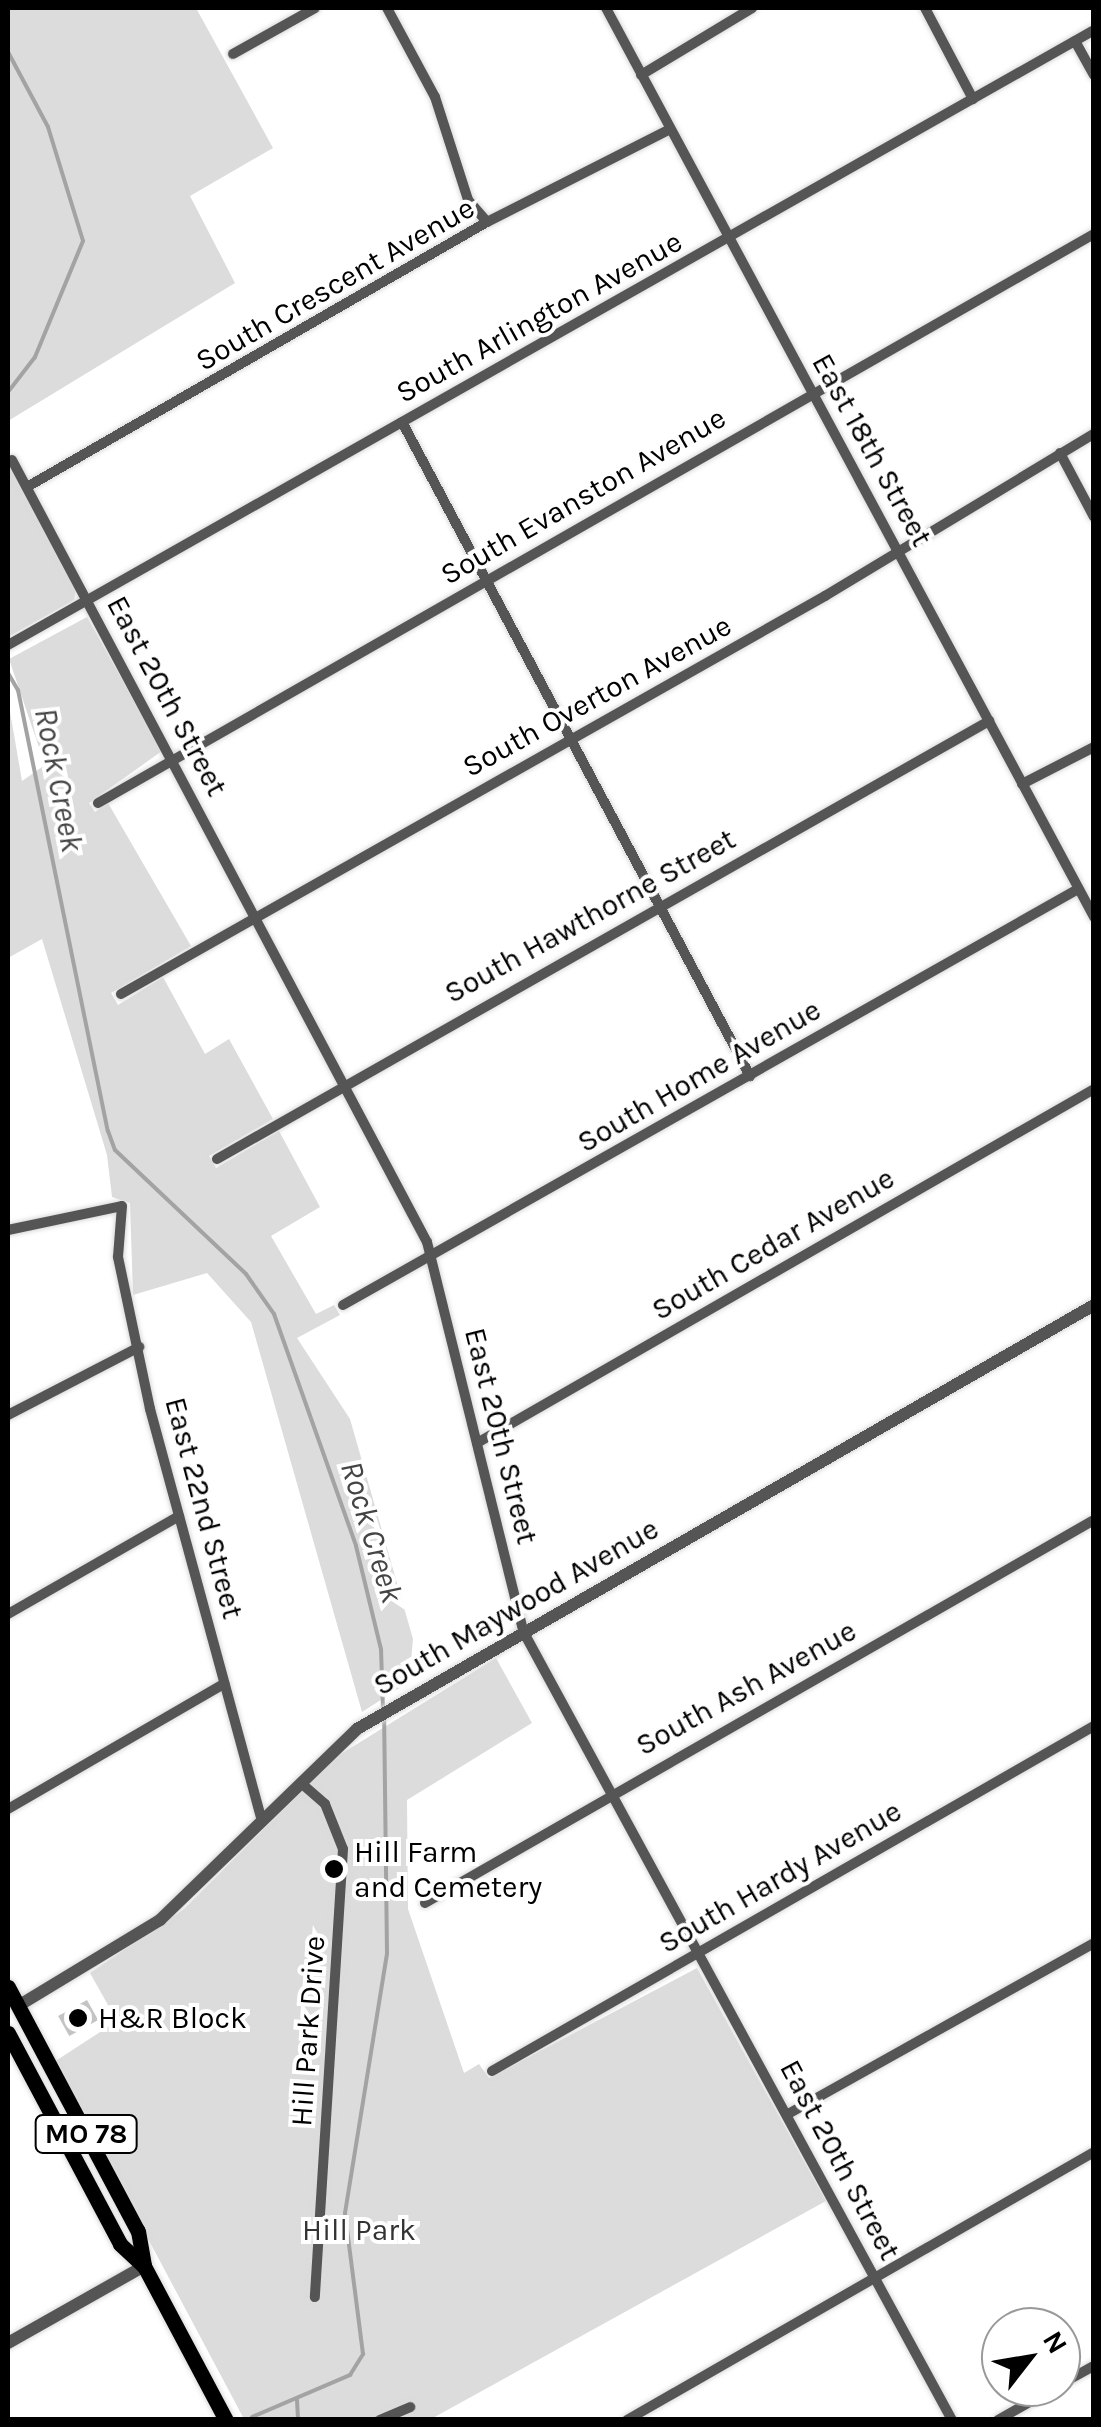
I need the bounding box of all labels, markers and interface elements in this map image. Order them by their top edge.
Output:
street label: South Crescent Avenue [189,189,481,379]
street label: South Arlington Avenue [390,223,688,411]
street label: East 18th Street [804,347,940,553]
street label: South Evanston Avenue [434,400,732,592]
street label: East 20th Street [99,590,235,802]
street label: South Overton Avenue [456,607,738,785]
water label: Rock Creek [25,705,91,855]
street label: South Hawthorne Street [438,821,742,1011]
street label: South Home Avenue [571,992,827,1160]
street label: South Cedar Avenue [645,1160,901,1328]
street label: East 20th Street [457,1324,545,1548]
street label: East 22nd Street [157,1393,251,1623]
water label: Rock Creek [331,1457,411,1607]
street label: South Maywood Avenue [367,1511,665,1703]
street label: South Ash Avenue [630,1613,862,1763]
street label: South Hardy Avenue [652,1793,908,1961]
place label: Hill Farm and Cemetery [354,1834,542,1904]
marker: Hill Farm and Cemetery [323,1858,345,1880]
street label: Hill Park Drive [283,1934,333,2128]
place label: H&R Block [98,2000,247,2036]
marker: H&R Block [67,2007,89,2029]
street label: East 20th Street [772,2054,908,2266]
road number: MO 78 [34,2111,138,2157]
park label: Hill Park [302,2212,416,2248]
north arrow [981,2307,1081,2407]
text: N [1036,2325,1075,2359]

